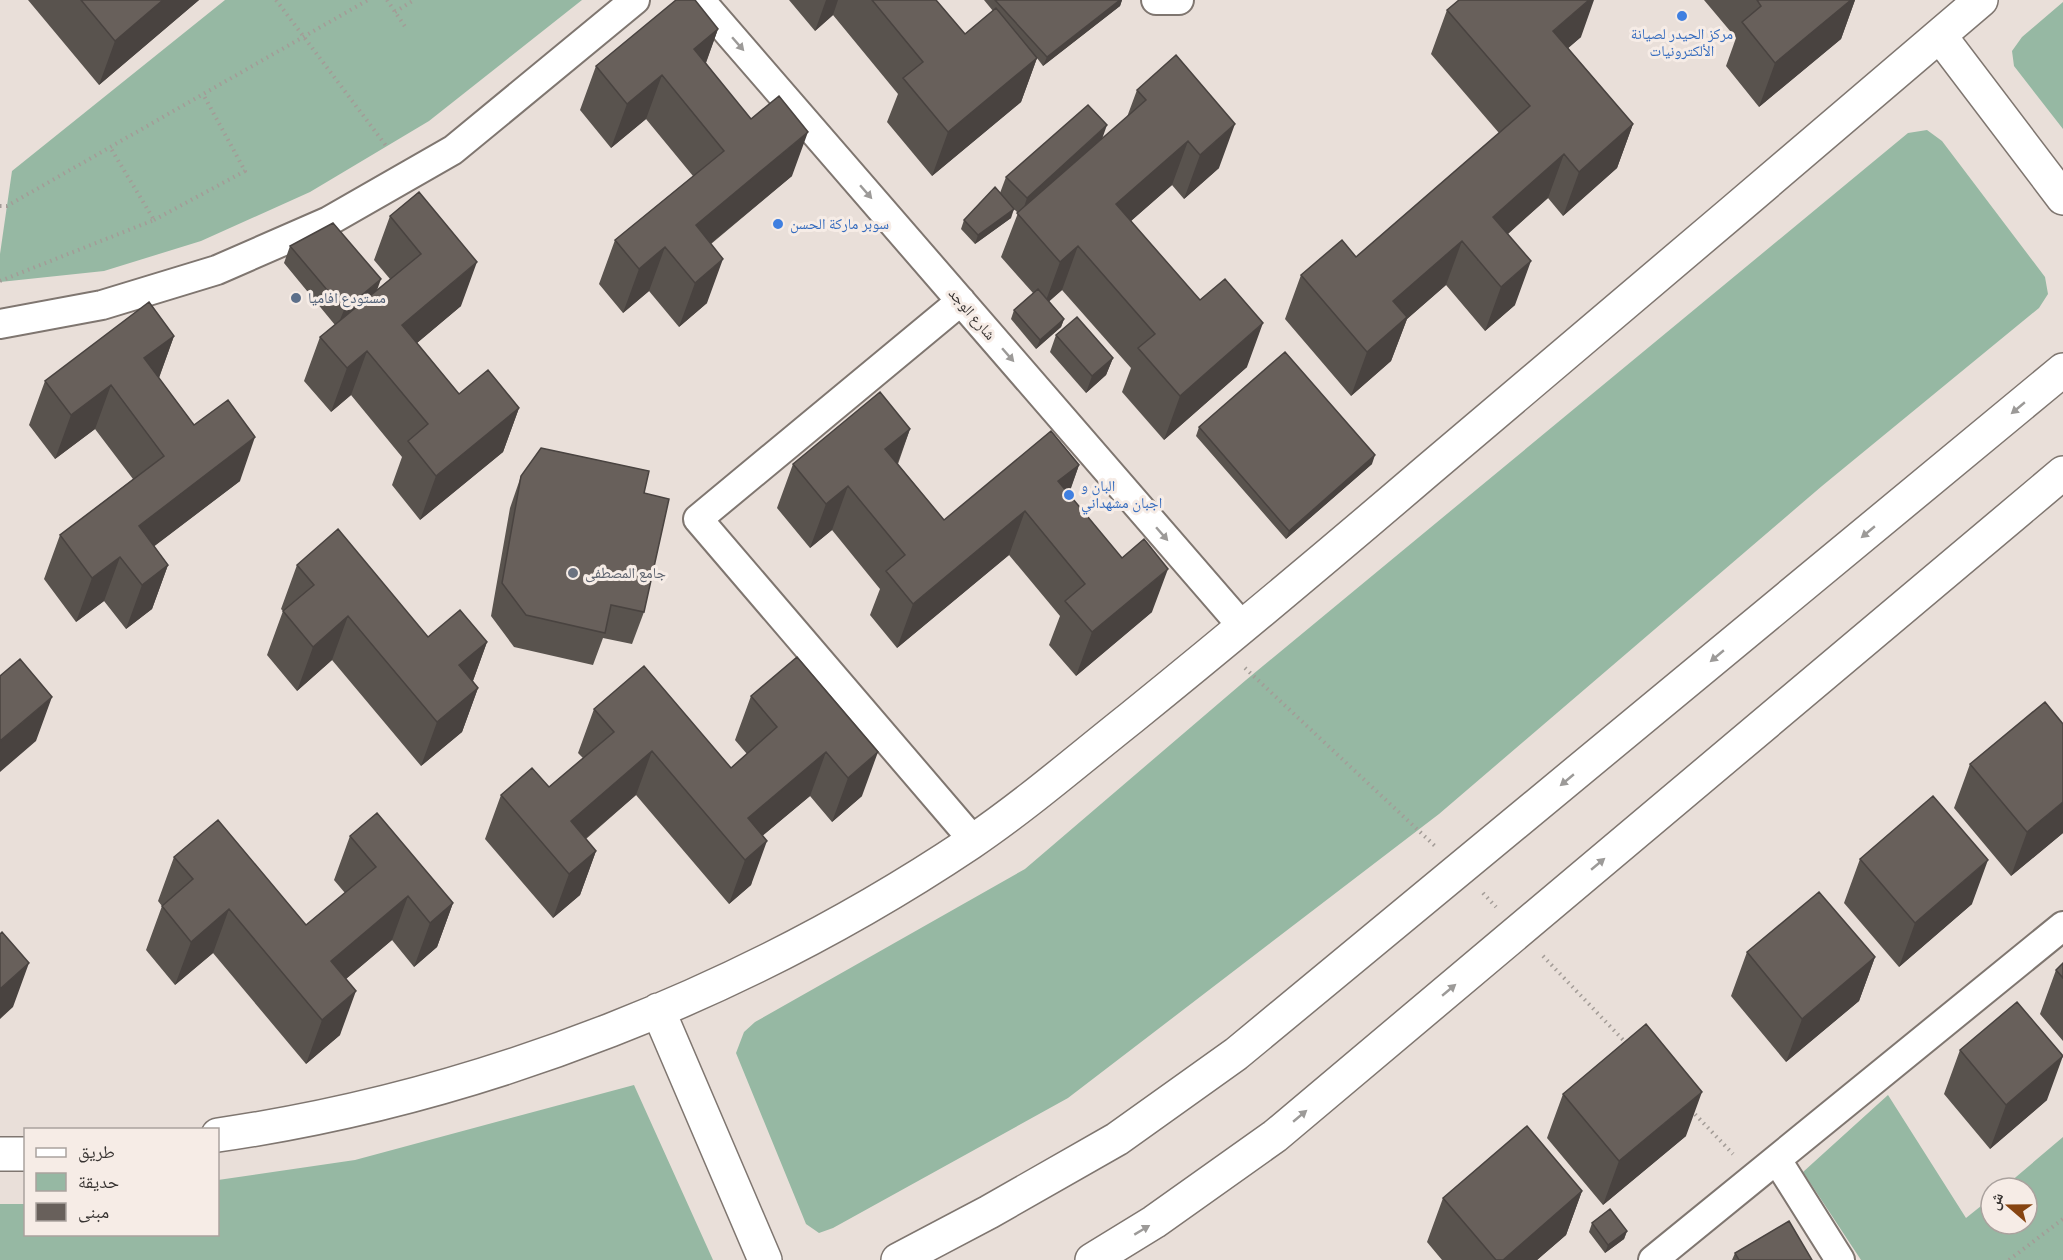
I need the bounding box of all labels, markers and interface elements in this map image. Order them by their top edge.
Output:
marker: مركز الحيدر لصيانة الألكترونيات [1675,9,1689,23]
place label: مركز الحيدر لصيانة الألكترونيات [1631,24,1733,60]
one-way arrow [732,36,745,52]
one-way arrow [859,184,872,199]
place label: سوبر ماركة الحسن [790,214,889,234]
marker: سوبر ماركة الحسن [771,217,785,231]
street label: شارع الوجد [944,284,1000,344]
place label: مستودع افاميا [308,288,386,308]
marker: مستودع افاميا [289,291,303,305]
one-way arrow [1001,347,1014,363]
one-way arrow [2010,401,2026,414]
place label: البان و اجبان مشهداني [1081,476,1162,515]
marker: البان و اجبان مشهداني [1062,488,1076,502]
one-way arrow [1860,525,1875,537]
one-way arrow [1156,526,1169,542]
place label: جامع المصطفى [585,563,666,583]
marker: جامع المصطفى [566,566,580,580]
one-way arrow [1710,649,1725,662]
one-way arrow [1560,773,1575,786]
one-way arrow [1590,858,1606,871]
one-way arrow [1441,984,1456,997]
one-way arrow [1292,1109,1308,1122]
legend [24,1128,219,1236]
text: طريق [78,1140,115,1163]
text: حديقة [78,1170,119,1193]
north arrow [1979,1176,2039,1236]
text: ش [1983,1189,2007,1212]
text: مبنى [78,1200,109,1223]
one-way arrow [1134,1224,1150,1235]

